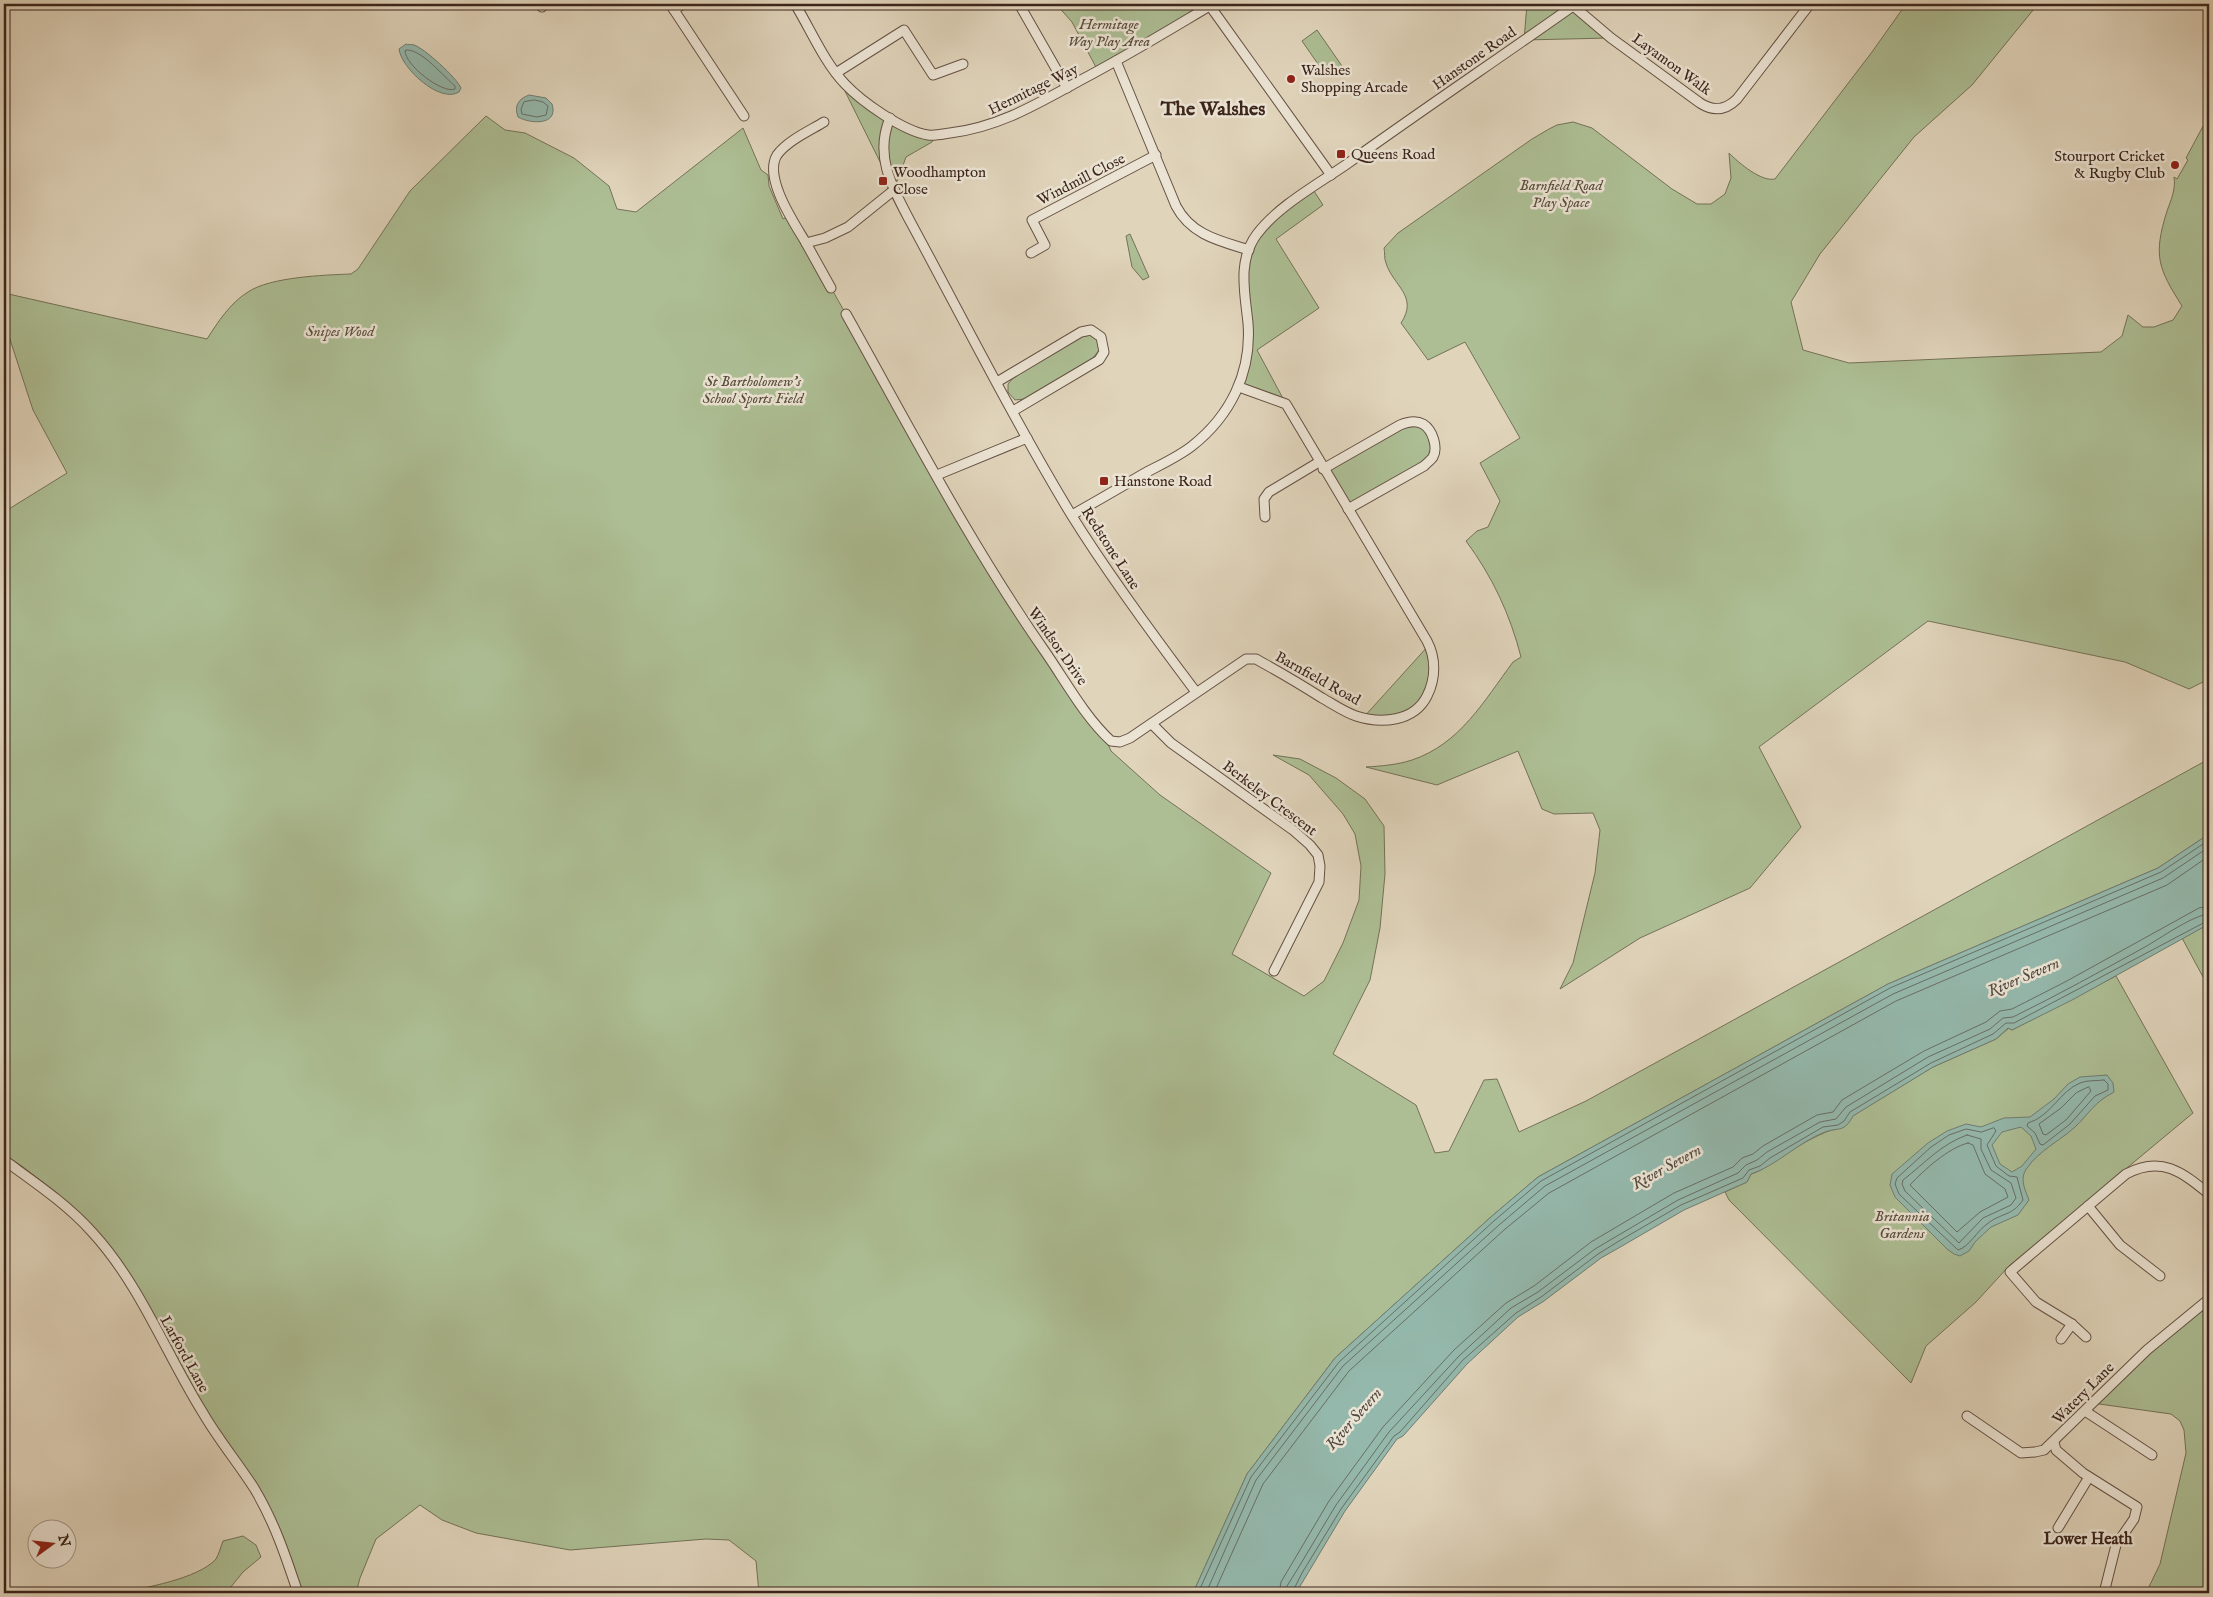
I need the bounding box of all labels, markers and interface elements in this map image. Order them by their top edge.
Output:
park label: Hermitage Way Play Area [1068,15,1151,51]
street label: Hanstone Road [1429,22,1521,94]
street label: Layamon Walk [1628,29,1716,100]
street label: Hermitage Way [985,59,1082,119]
place label: Walshes Shopping Arcade [1301,61,1408,97]
marker: Walshes Shopping Arcade [1285,73,1297,85]
district label: The Walshes [1160,97,1265,122]
place label: Queens Road [1351,145,1436,164]
place label: Stourport Cricket & Rugby Club [2054,147,2165,183]
marker: Queens Road [1335,148,1347,160]
street label: Windmill Close [1034,149,1129,210]
marker: Stourport Cricket & Rugby Club [2169,159,2181,171]
place label: Woodhampton Close [893,163,986,199]
marker: Woodhampton Close [877,175,889,187]
park label: Barnfield Road Play Space [1520,176,1603,212]
park label: Snipes Wood [306,322,375,341]
park label: St Bartholomew's School Sports Field [702,372,805,408]
place label: Hanstone Road [1114,472,1213,491]
marker: Hanstone Road [1098,475,1110,487]
street label: Redstone Lane [1077,503,1144,593]
street label: Windsor Drive [1024,603,1092,689]
street label: Barnfield Road [1272,647,1365,710]
street label: Berkeley Crescent [1219,757,1321,840]
water label: River Severn [1985,954,2063,1002]
water label: River Severn [1629,1141,1705,1195]
park label: Britannia Gardens [1874,1207,1930,1243]
street label: Larford Lane [156,1313,213,1396]
street label: Watery Lane [2048,1358,2118,1428]
water label: River Severn [1322,1384,1387,1455]
north arrow [28,1520,78,1570]
district label: Lower Heath [2044,1530,2133,1550]
text: N [53,1532,74,1549]

